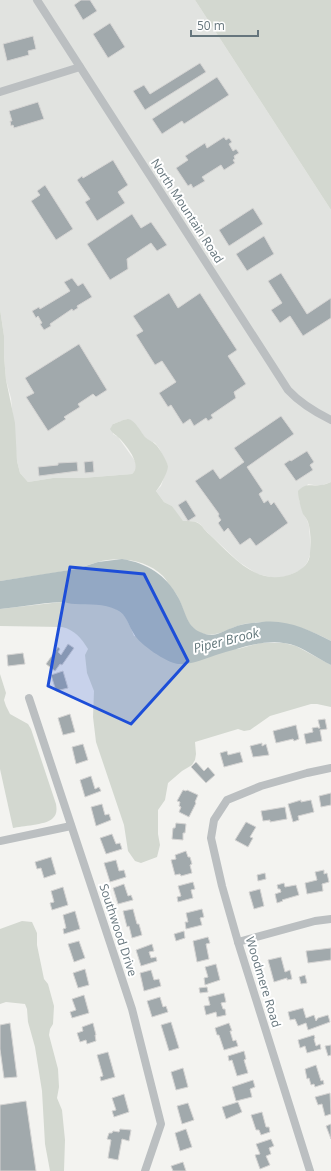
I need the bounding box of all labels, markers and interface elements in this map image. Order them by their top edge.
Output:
scale bar [191,12,258,38]
text: 50 m [197,17,225,34]
street label: North Mountain Road [147,155,228,266]
water label: Piper Brook [191,623,261,657]
street label: Southwood Drive [96,881,142,979]
street label: Woodmere Road [242,934,285,1029]

